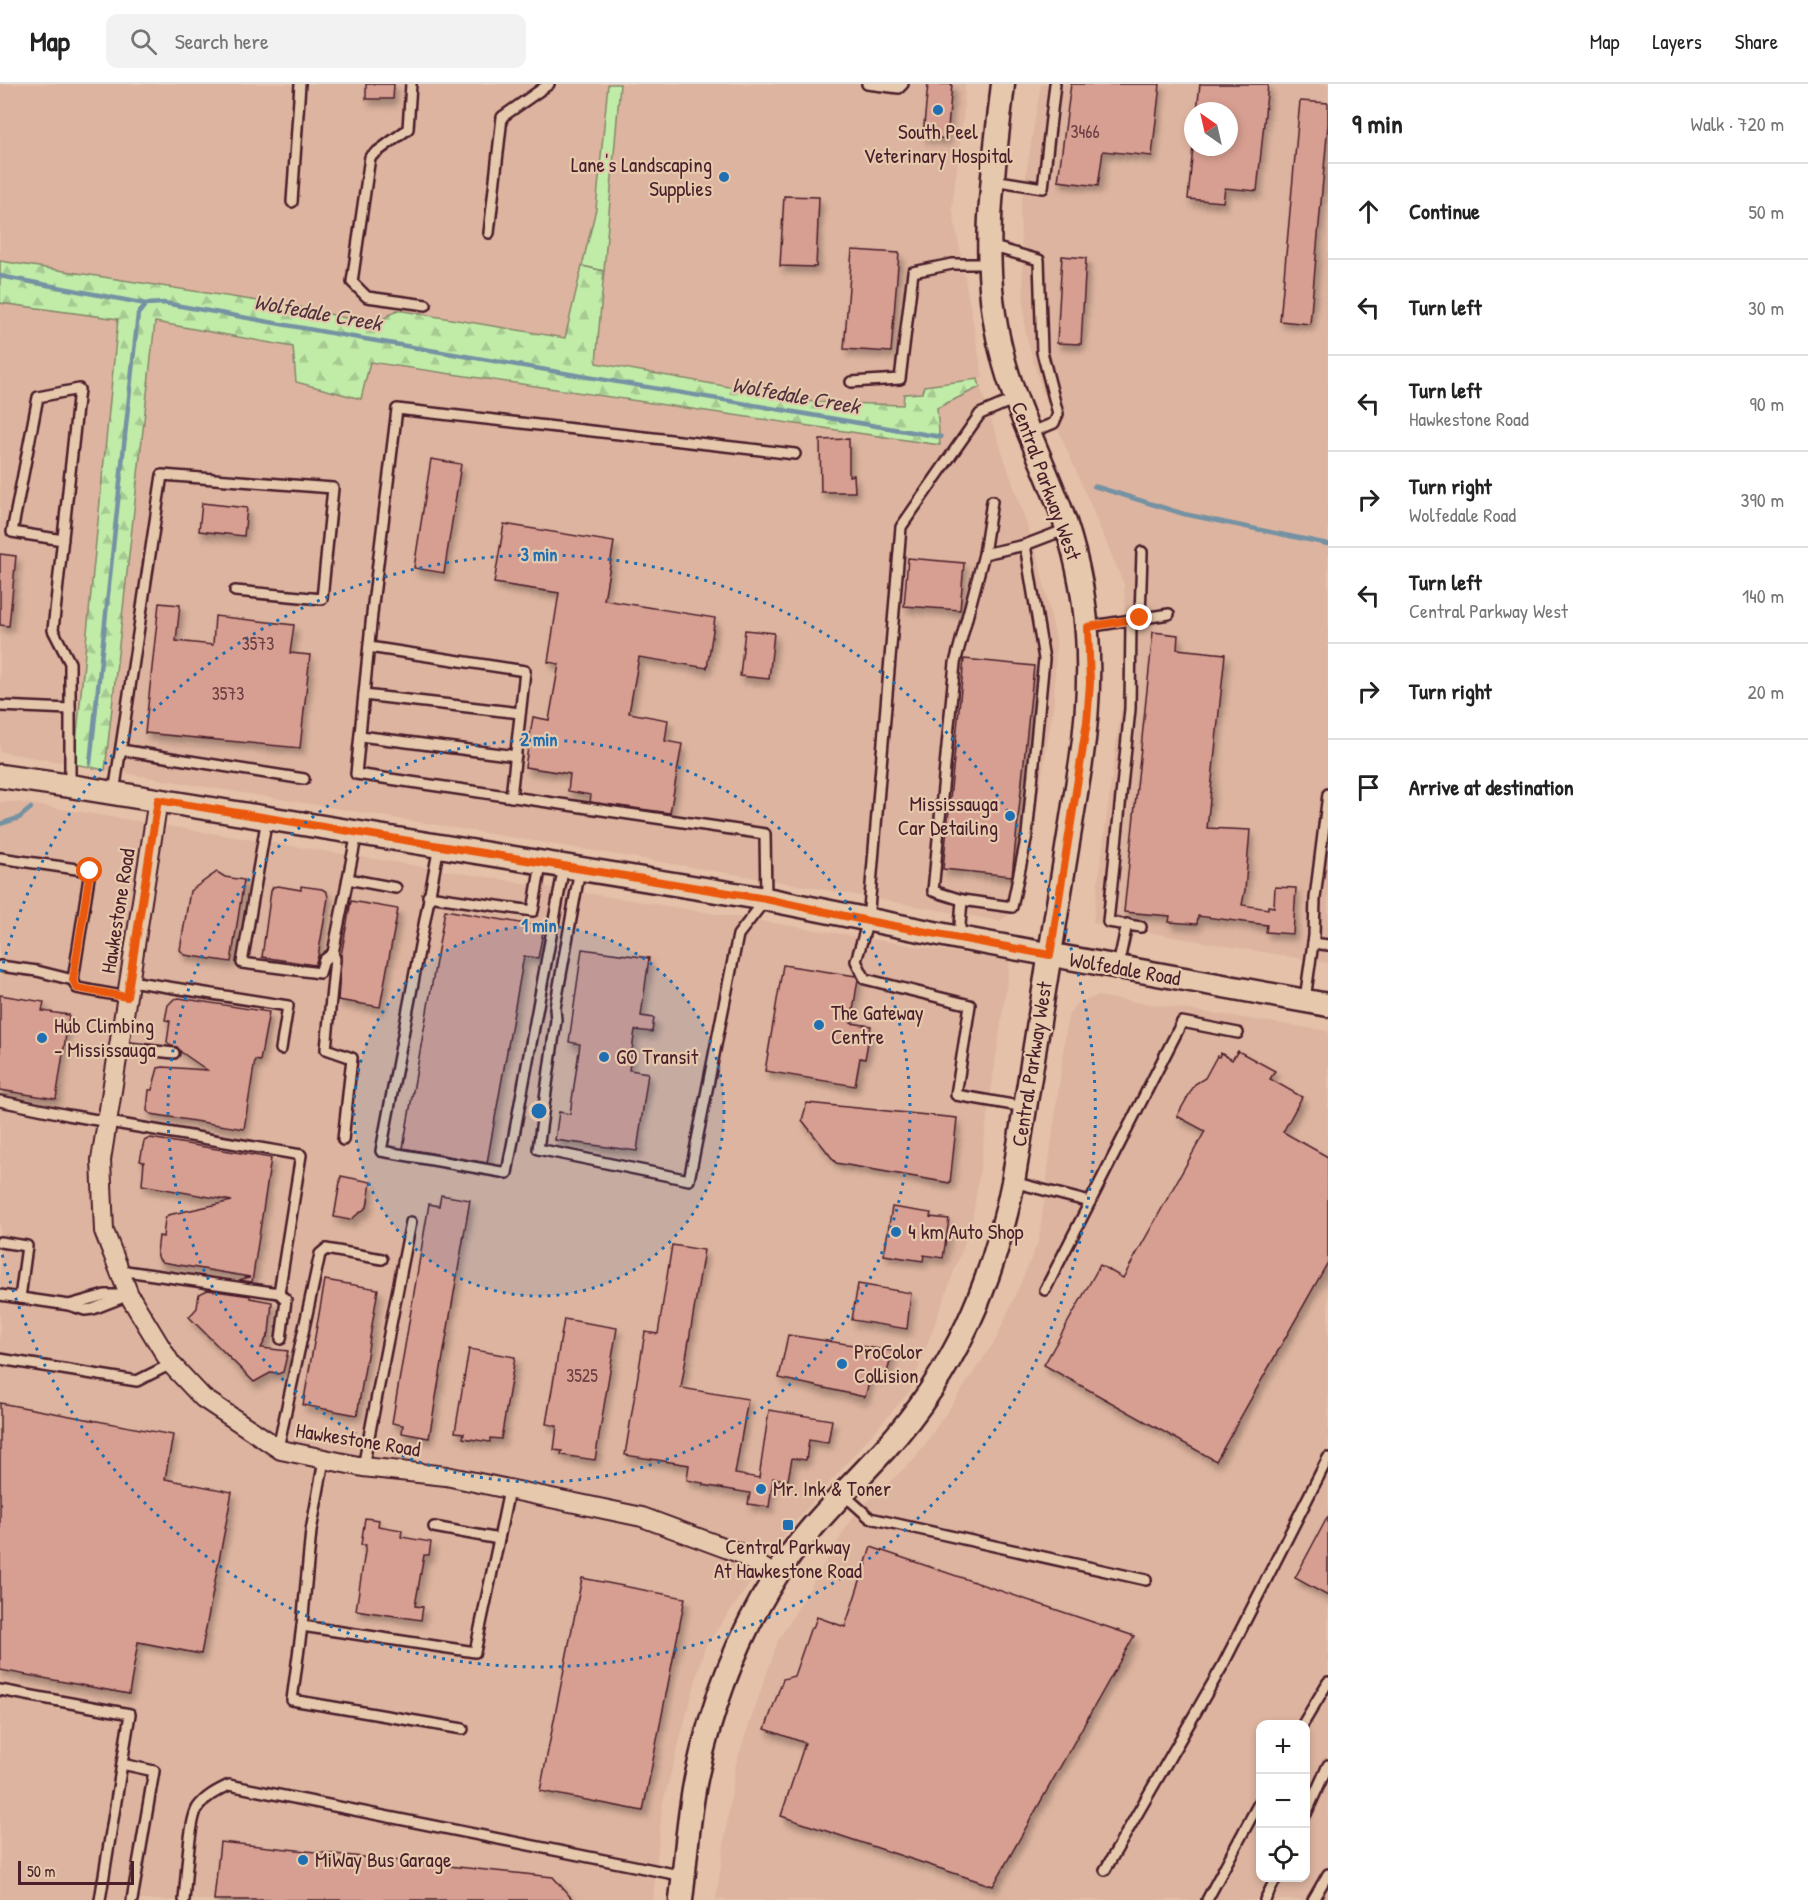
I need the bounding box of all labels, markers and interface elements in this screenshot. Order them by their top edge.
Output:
search box [106,14,526,68]
text: Map [30,22,70,60]
icon: search [127,25,160,58]
text: Search here [175,26,269,56]
text: Map [1590,27,1619,56]
text: Layers [1652,27,1702,56]
text: Share [1735,27,1778,56]
north arrow [1184,102,1238,156]
marker: South Peel Veterinary Hospital [931,103,945,117]
text: 9 min [1352,106,1403,141]
text: Walk · 720 m [1691,110,1784,137]
place label: South Peel Veterinary Hospital [863,117,1013,170]
house number: 3466 [1070,119,1100,144]
place label: Lane's Landscaping Supplies [571,150,712,203]
marker: Lane's Landscaping Supplies [717,170,731,184]
icon: ahead [1352,195,1385,228]
text: Continue [1409,196,1480,226]
text: 50 m [1748,198,1784,225]
water label: Wolfedale Creek [252,286,386,338]
icon: left [1352,291,1385,324]
text: Turn left [1409,292,1482,322]
text: 30 m [1748,294,1784,321]
water label: Wolfedale Creek [730,369,864,421]
text: Turn left [1409,375,1482,405]
icon: left [1352,387,1385,420]
text: 90 m [1750,390,1784,417]
street label: Central Parkway West [1004,398,1089,565]
text: Hawkestone Road [1409,405,1529,432]
text: Turn right [1409,471,1492,501]
icon: right [1352,483,1385,516]
text: 390 m [1741,486,1784,513]
text: Wolfedale Road [1409,501,1516,528]
text: 3 min [521,542,557,567]
text: Turn left [1409,567,1482,597]
icon: left [1352,579,1385,612]
text: 140 m [1742,582,1784,609]
text: Central Parkway West [1409,597,1568,624]
route end [1126,604,1152,630]
house number: 3573 [242,631,274,656]
icon: right [1352,675,1385,708]
text: Turn right [1409,676,1492,706]
text: 20 m [1747,678,1784,705]
house number: 3573 [212,681,244,706]
text: 2 min [521,727,557,752]
icon: arrive [1352,771,1385,804]
text: Arrive at destination [1409,772,1574,802]
place label: Mississauga Car Detailing [898,789,998,842]
marker: Mississauga Car Detailing [1003,809,1017,823]
street label: Hawkestone Road [93,847,142,975]
route start [76,857,102,883]
text: 1 min [521,913,557,938]
street label: Wolfedale Road [1067,944,1183,993]
street label: Central Parkway West [1004,979,1059,1149]
place label: The Gateway Centre [831,998,924,1051]
place label: Hub Climbing - Mississauga [54,1011,156,1064]
marker: The Gateway Centre [812,1018,826,1032]
marker: Hub Climbing - Mississauga [35,1031,49,1045]
place label: GO Transit [616,1042,699,1071]
marker: GO Transit [597,1050,611,1064]
centre of rings [529,1101,549,1121]
place label: 4 km Auto Shop [908,1217,1024,1246]
marker: 4 km Auto Shop [889,1225,903,1239]
place label: ProColor Collision [854,1337,923,1390]
marker: ProColor Collision [835,1357,849,1371]
house number: 3525 [566,1363,598,1388]
street label: Hawkestone Road [294,1415,422,1464]
place label: Mr. Ink & Toner [773,1474,891,1503]
marker: Mr. Ink & Toner [754,1482,768,1496]
marker: Central Parkway At Hawkestone Road [781,1518,795,1532]
place label: Central Parkway At Hawkestone Road [714,1532,862,1585]
map controls [1256,1720,1310,1882]
button: + [1256,1720,1310,1774]
button: − [1256,1774,1310,1828]
button: locate [1256,1828,1310,1882]
place label: MiWay Bus Garage [315,1845,451,1874]
marker: MiWay Bus Garage [296,1853,310,1867]
scale bar [18,1858,134,1886]
text: 50 m [27,1860,56,1882]

